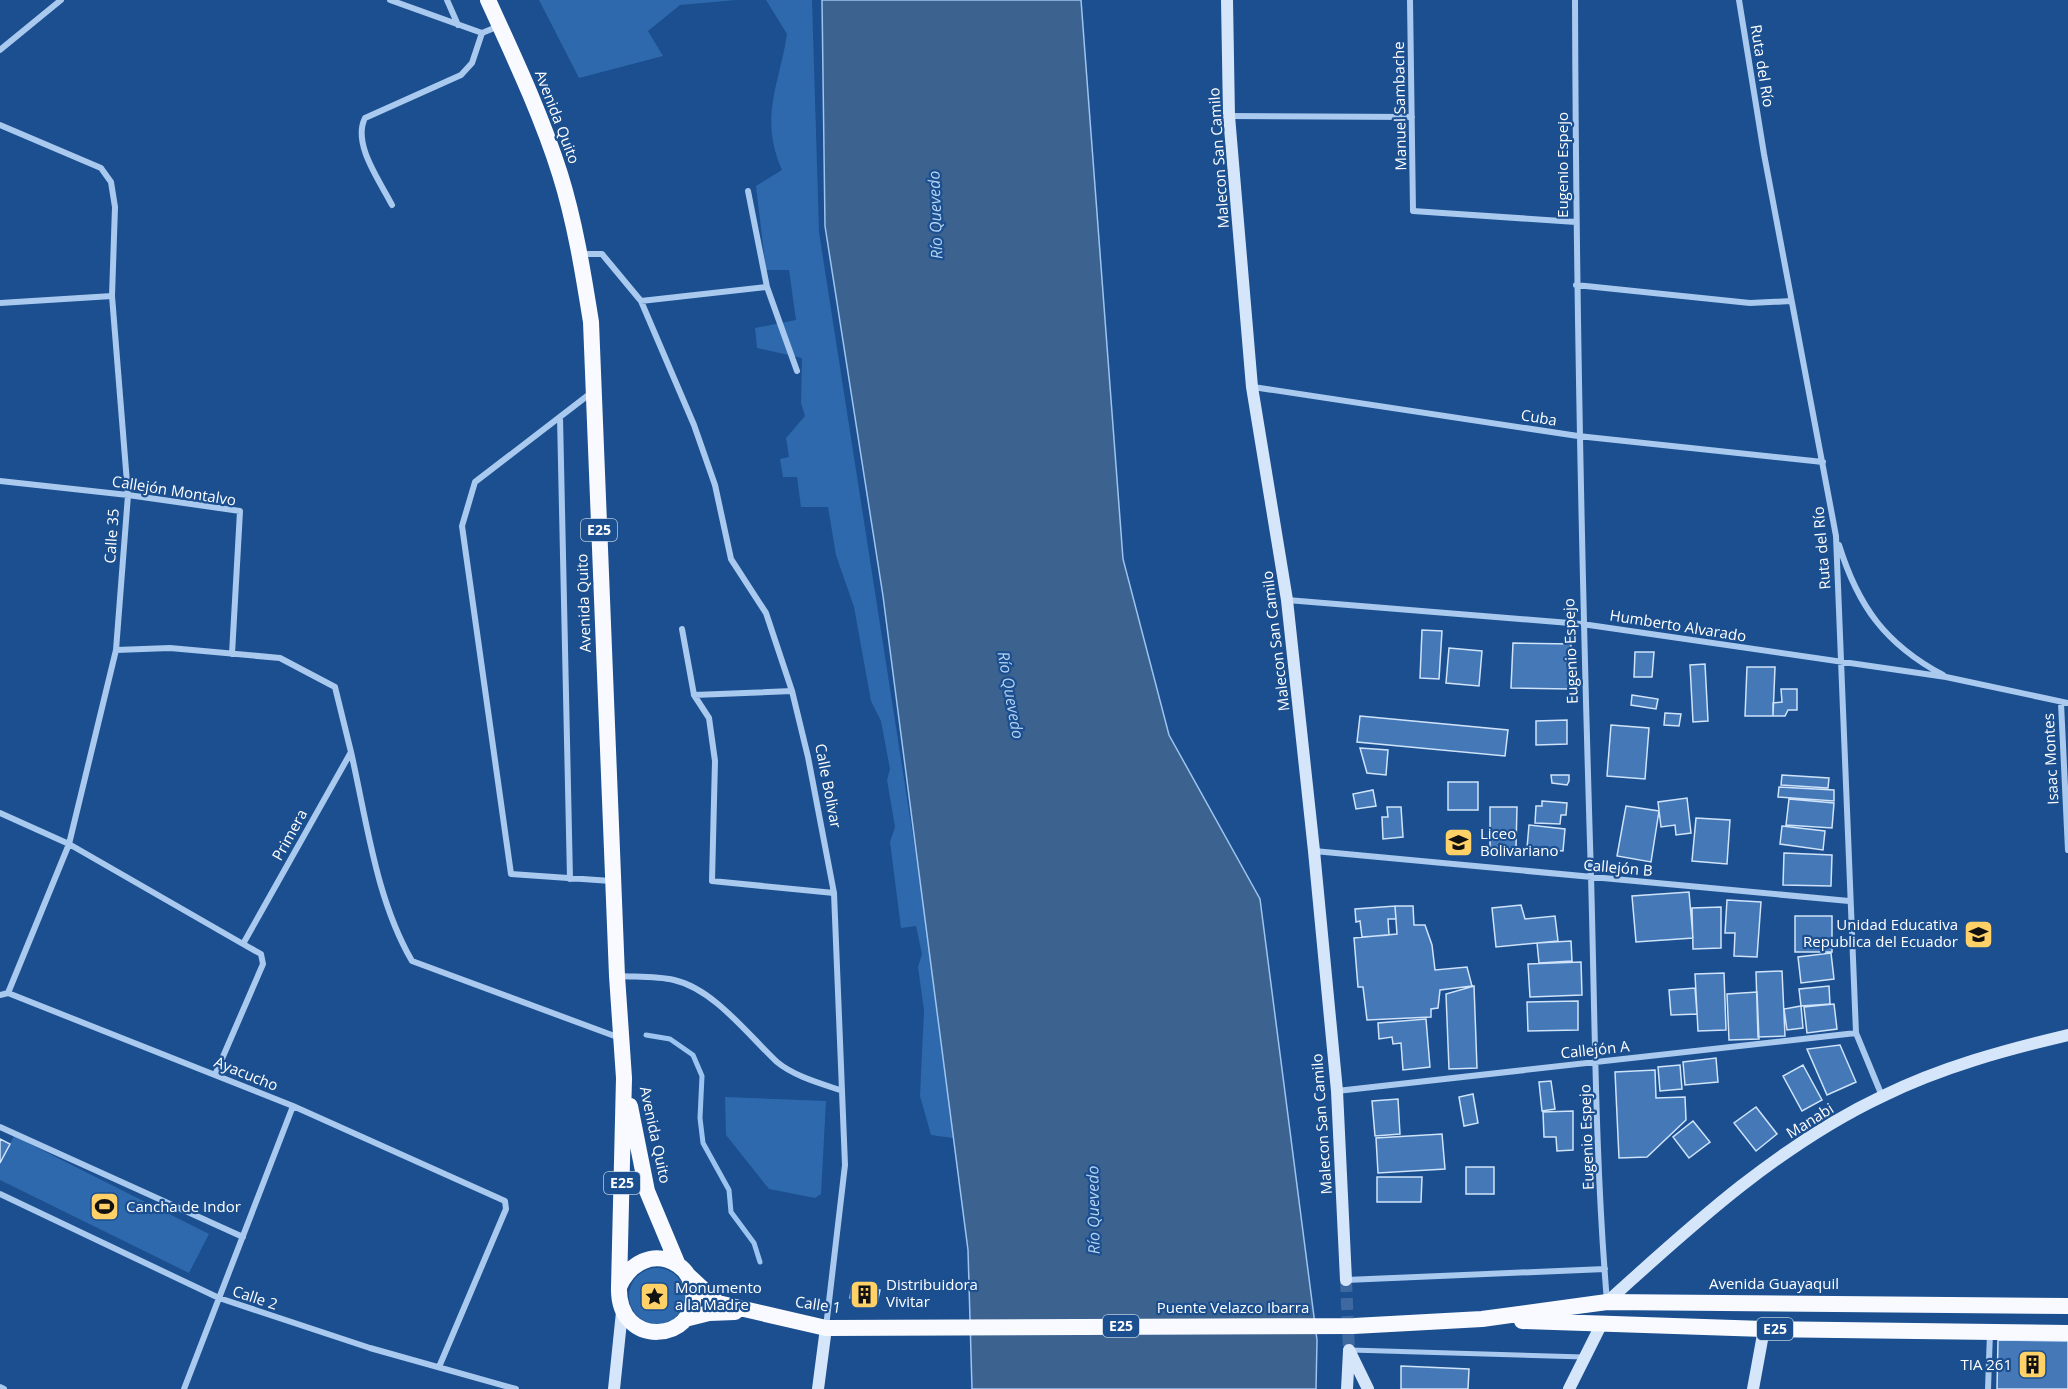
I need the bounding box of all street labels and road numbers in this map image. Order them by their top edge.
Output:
street label: Ruta del Río [1747,23,1779,109]
street label: Manuel Sambache [1388,41,1410,171]
street label: Avenida Quito [531,67,585,166]
street label: Malecon San Camilo [1203,87,1233,229]
street label: Eugenio Espejo [1552,112,1572,218]
street label: Cuba [1520,404,1559,430]
street label: Callejón Montalvo [111,470,238,510]
street label: Ruta del Río [1807,506,1835,590]
street label: Calle 35 [99,508,123,564]
road number: E25 [581,519,617,541]
street label: Avenida Quito [571,553,595,653]
street label: Malecon San Camilo [1256,570,1294,712]
street label: Eugenio Espejo [1558,598,1582,704]
street label: Humberto Alvarado [1608,604,1748,646]
street label: Isaac Montes [2038,713,2062,805]
street label: Calle Bolivar [811,742,847,830]
street label: Primera [267,805,311,864]
street label: Callejón B [1583,854,1654,880]
street label: Callejón A [1559,1035,1631,1063]
street label: Ayacucho [212,1051,281,1095]
street label: Malecon San Camilo [1306,1053,1336,1195]
street label: Avenida Quito [636,1084,676,1185]
street label: Eugenio Espejo [1574,1084,1598,1190]
street label: Manabi [1782,1098,1837,1142]
road number: E25 [604,1172,640,1194]
street label: Avenida Guayaquil [1709,1273,1839,1293]
street label: Calle 2 [230,1280,280,1314]
street label: Calle 1 [794,1291,842,1317]
street label: Puente Velazco Ibarra [1157,1297,1309,1317]
road number: E25 [1103,1315,1139,1337]
road number: E25 [1757,1318,1793,1340]

